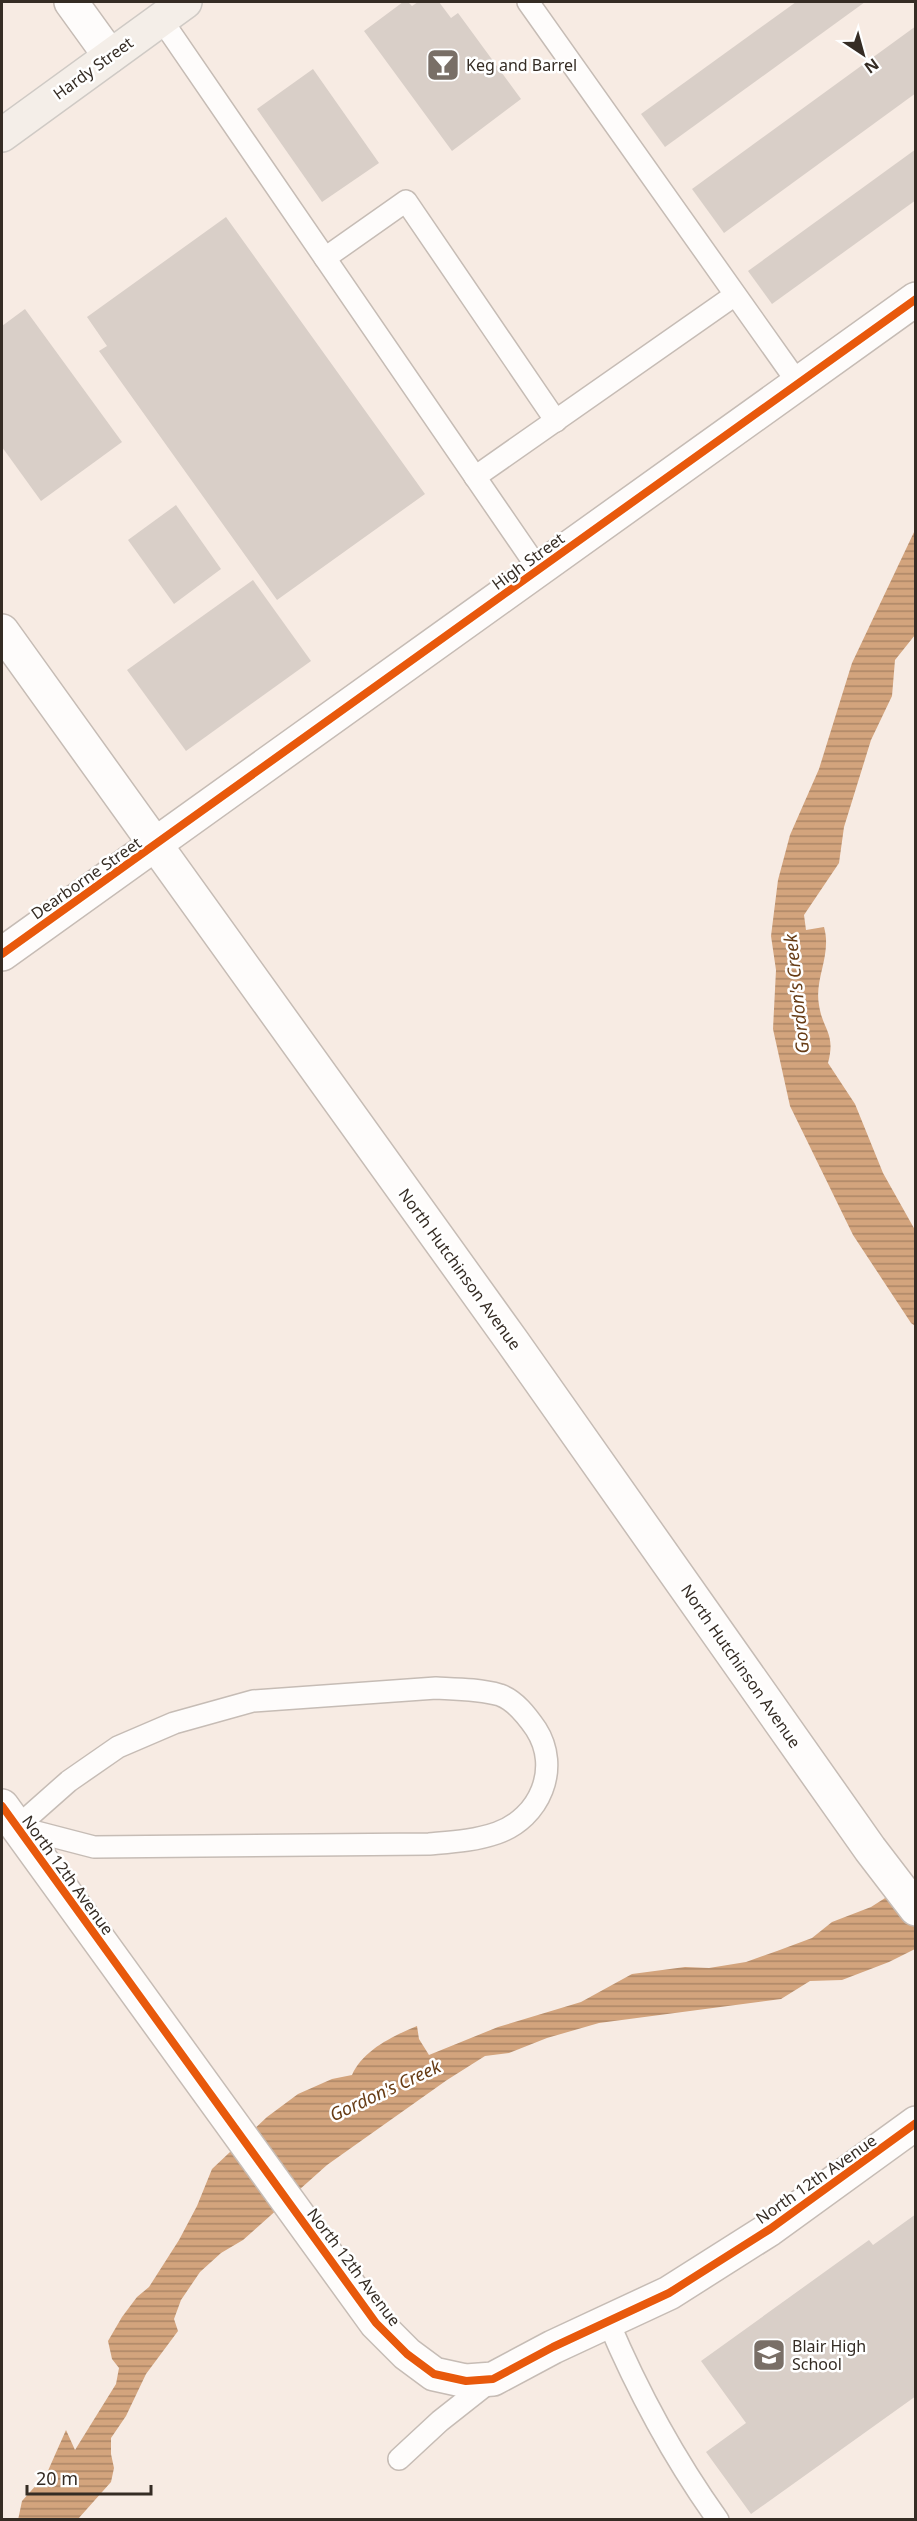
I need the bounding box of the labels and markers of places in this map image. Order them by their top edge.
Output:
bar icon: Keg and Barrel [425,47,461,83]
place label: Keg and Barrel [466,54,577,76]
place label: Blair High School [792,2335,866,2375]
school or university icon: Blair High School [751,2337,787,2373]

